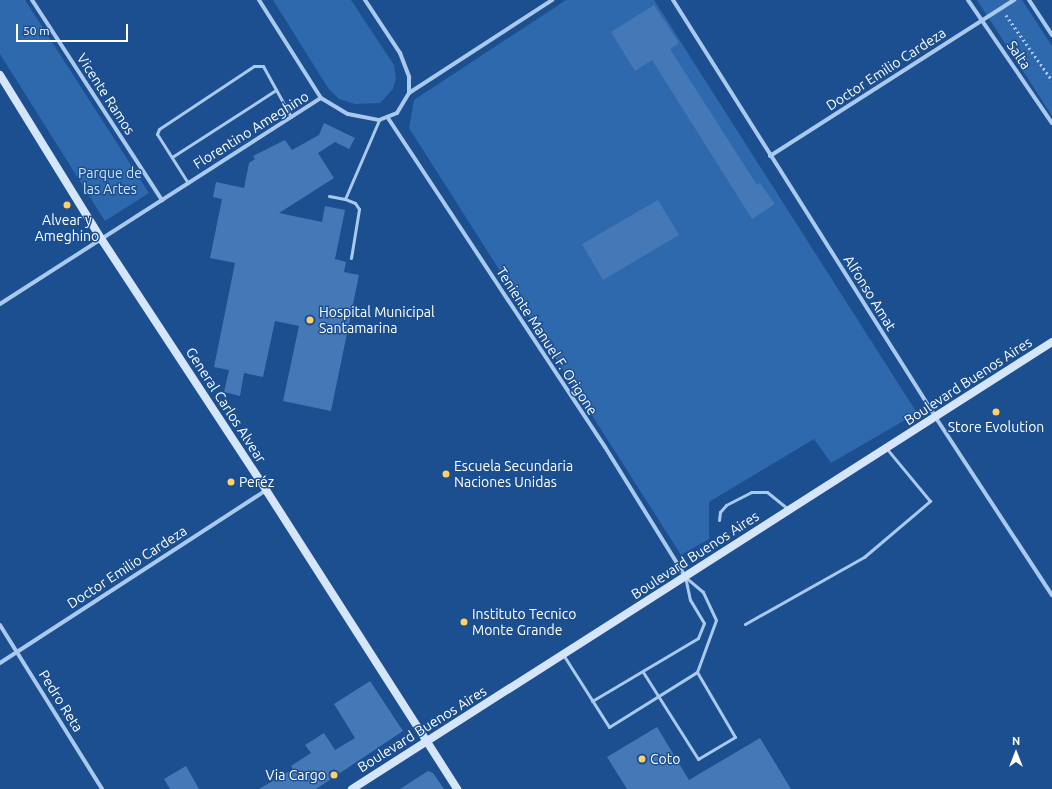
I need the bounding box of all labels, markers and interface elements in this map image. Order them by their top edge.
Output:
scale bar [18,16,130,42]
text: 50 m [23,24,50,37]
street label: Doctor Emilio Cardeza [823,24,949,114]
street label: Salta [1003,38,1035,72]
street label: Vicente Ramos [73,50,139,138]
street label: Florentino Ameghino [190,88,312,172]
park label: Parque de las Artes [78,165,142,198]
marker: Alvear y Ameghino [62,200,72,210]
place label: Alvear y Ameghino [35,212,99,244]
street label: Alfonso Amat [840,252,900,334]
street label: Teniente Manuel F. Origone [493,264,601,418]
place label: Hospital Municipal Santamarina [319,304,435,336]
marker: Hospital Municipal Santamarina [304,314,316,326]
street label: Boulevard Buenos Aires [901,333,1035,429]
street label: General Carlos Alvear [182,344,270,466]
marker: Store Evolution [991,407,1001,417]
place label: Store Evolution [948,419,1044,435]
place label: Escuela Secundaria Naciones Unidas [454,458,573,490]
marker: Escuela Secundaria Naciones Unidas [441,469,451,479]
place label: Peréz [239,474,274,490]
marker: Peréz [226,477,236,487]
street label: Boulevard Buenos Aires [628,507,762,603]
street label: Doctor Emilio Cardeza [64,522,190,612]
place label: Instituto Tecnico Monte Grande [472,606,576,638]
marker: Instituto Tecnico Monte Grande [459,617,469,627]
street label: Pedro Reta [35,667,87,735]
street label: Boulevard Buenos Aires [354,682,490,776]
north arrow [996,733,1036,773]
text: N [1012,735,1020,747]
place label: Coto [650,751,680,767]
marker: Coto [637,754,647,764]
place label: Via Cargo [266,767,326,783]
marker: Via Cargo [329,770,339,780]

